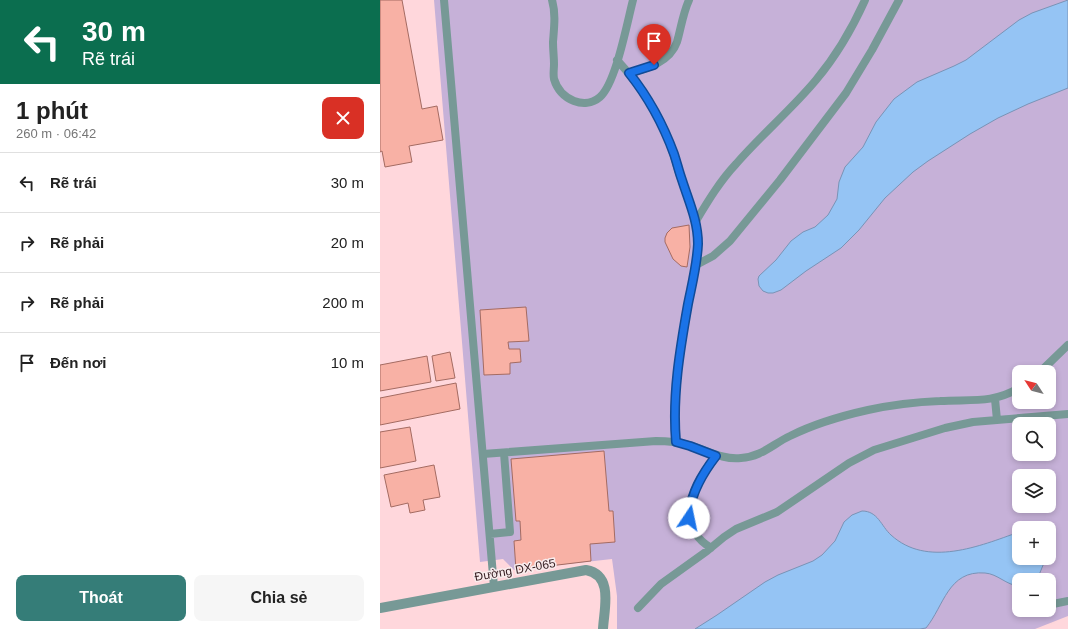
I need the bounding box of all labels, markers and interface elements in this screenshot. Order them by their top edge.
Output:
icon: left [16,16,68,68]
text: 30 m [82,16,146,47]
pin [637,24,671,65]
icon: arrive [643,30,665,52]
text: Rẽ trái [82,49,135,69]
text: 1 phút [16,97,88,124]
button: close [322,97,364,139]
text: 260 m · 06:42 [16,126,96,141]
icon: left [16,172,38,194]
text: Rẽ trái [50,174,97,191]
text: 30 m [331,174,364,191]
icon: right [16,232,38,254]
text: Rẽ phải [50,234,104,251]
text: 20 m [331,234,364,251]
icon: right [16,292,38,314]
text: Rẽ phải [50,294,104,311]
text: 200 m [322,294,364,311]
icon: arrive [16,352,38,374]
text: Đến nơi [50,354,107,371]
text: 10 m [331,354,364,371]
north arrow [1012,365,1056,409]
map controls [1012,365,1056,617]
button: search [1012,417,1056,461]
button: layers [1012,469,1056,513]
position arrow [668,497,710,539]
button: + [1012,521,1056,565]
street label: Đường DX-065 [473,556,557,584]
button: − [1012,573,1056,617]
button: Thoát [16,575,186,621]
button: Chia sẻ [194,575,364,621]

